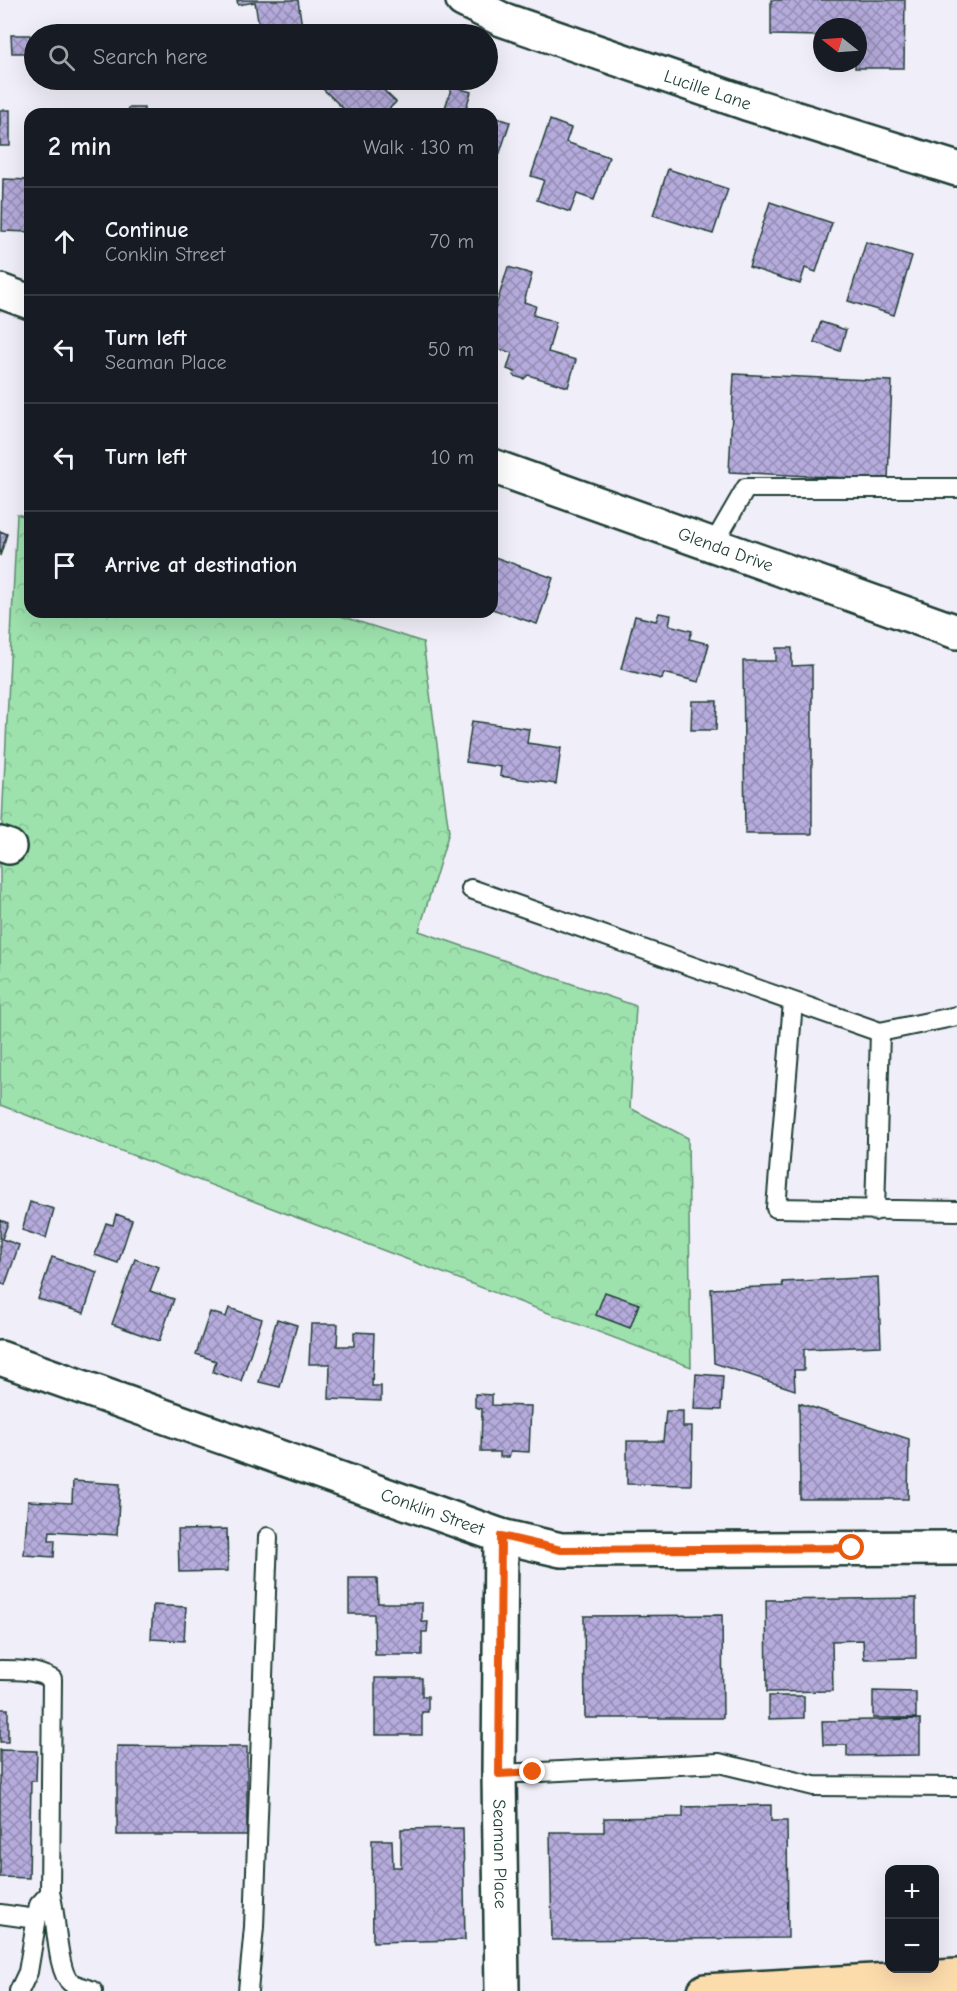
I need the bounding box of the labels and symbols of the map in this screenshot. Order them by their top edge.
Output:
north arrow [813,18,867,72]
street label: Lucille Lane [661,66,754,115]
street label: Glenda Drive [675,523,776,576]
street label: Conklin Street [378,1484,488,1540]
route start [838,1534,864,1560]
route end [519,1758,545,1784]
street label: Seaman Place [488,1799,511,1909]

